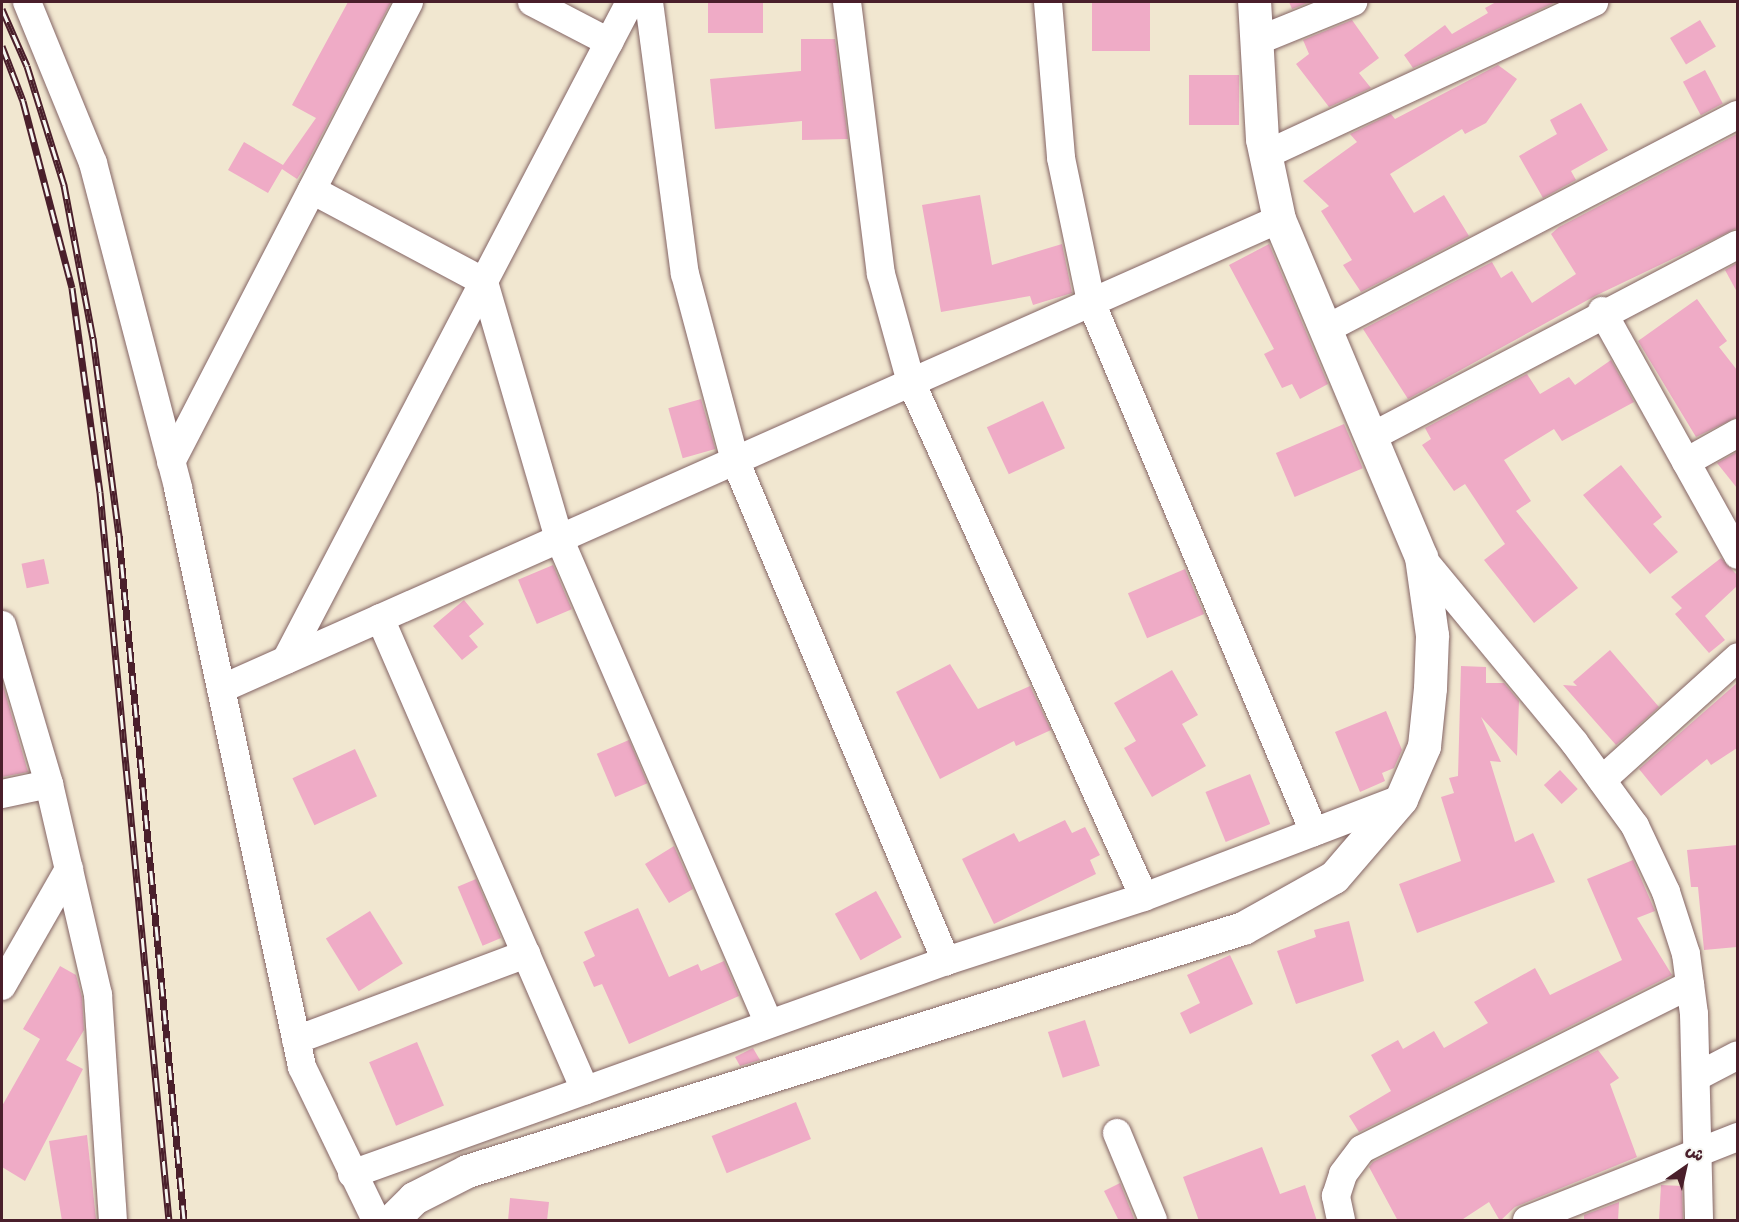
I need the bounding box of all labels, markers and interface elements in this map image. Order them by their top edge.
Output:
north arrow [1655,1138,1715,1198]
text: ش [1682,1139,1709,1166]

